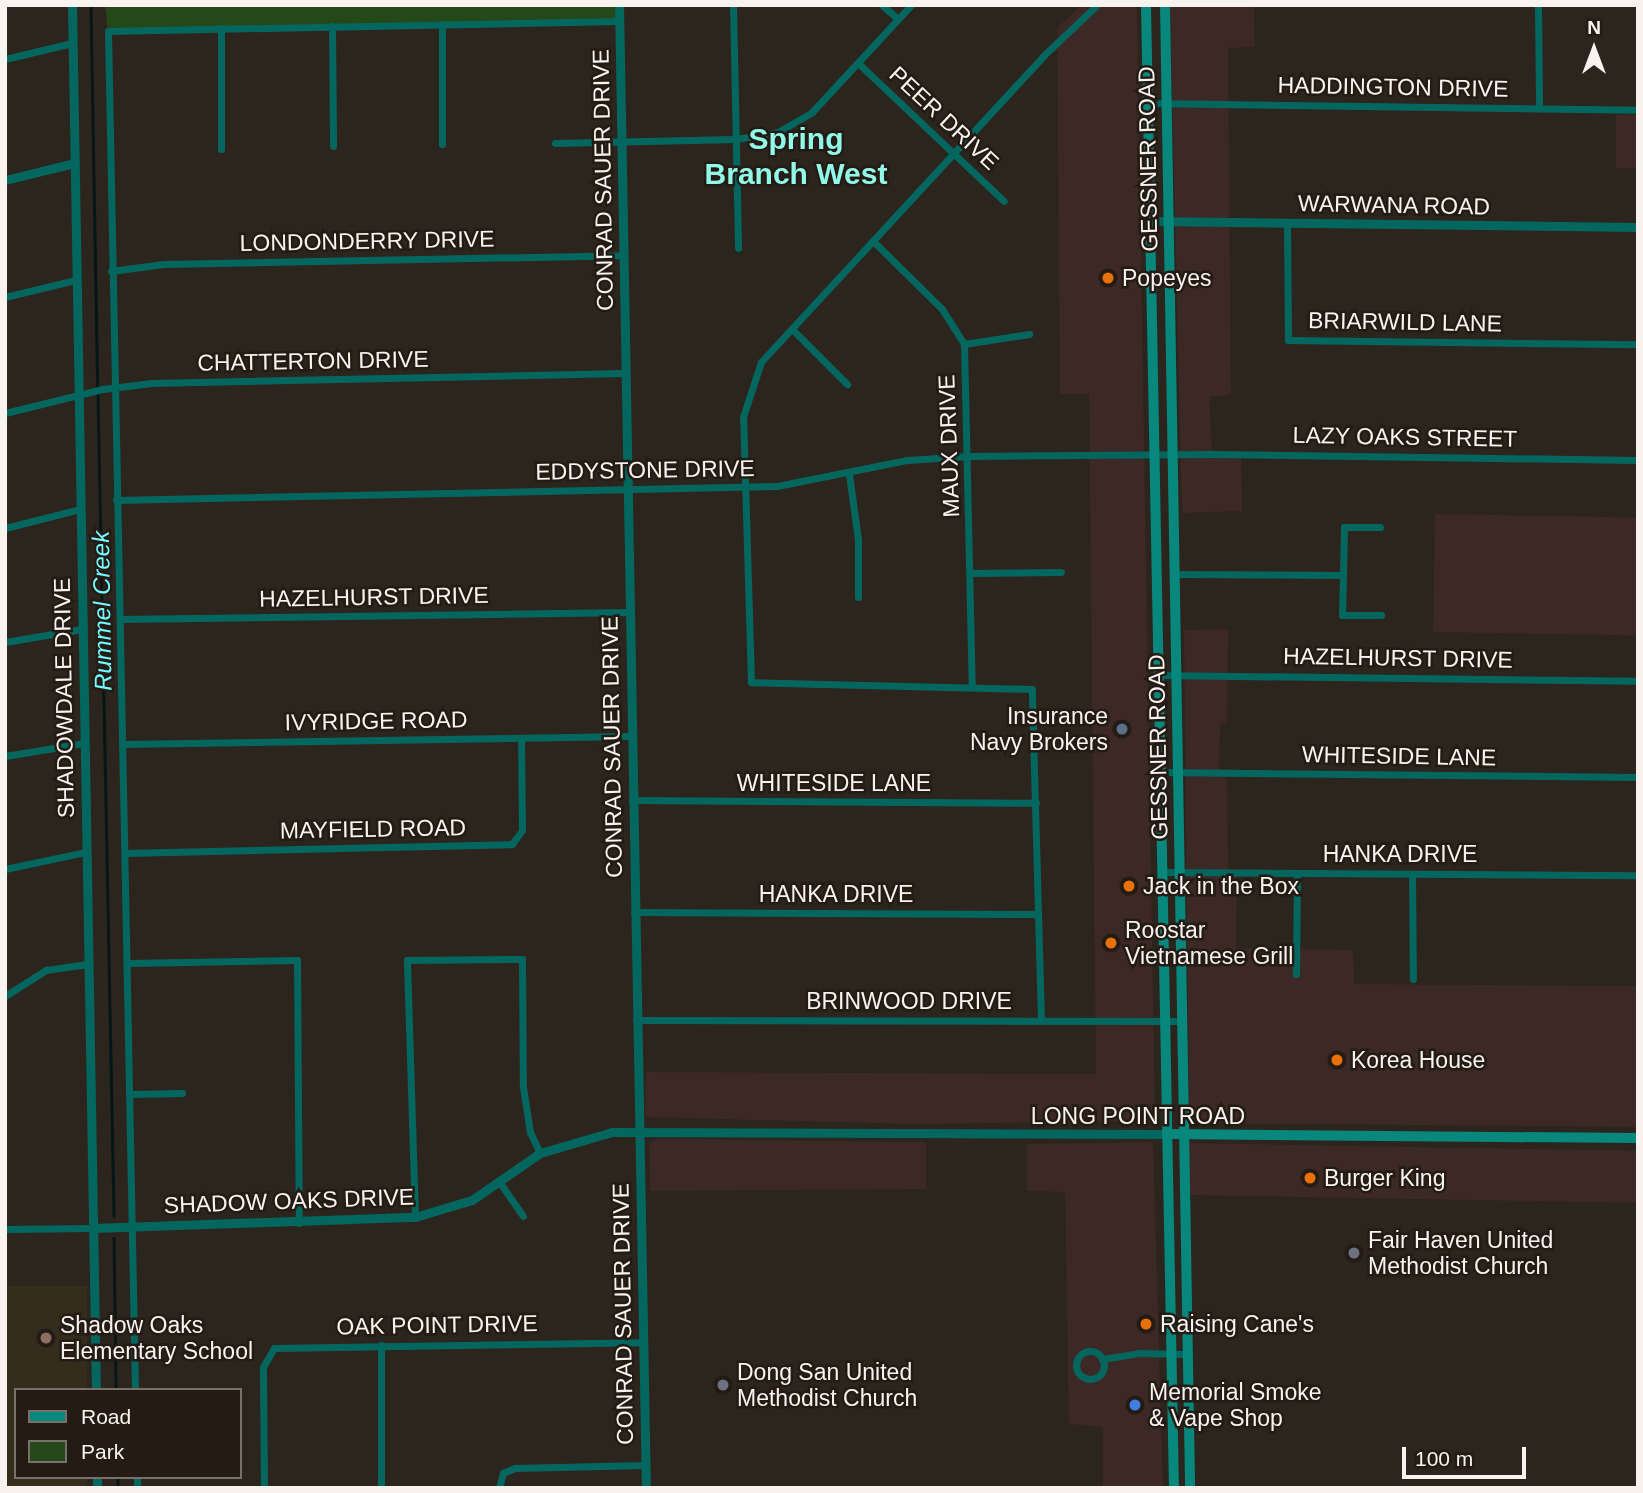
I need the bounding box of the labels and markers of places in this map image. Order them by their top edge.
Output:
place label: Popeyes [1122,264,1212,292]
marker: Popeyes [1100,270,1116,286]
place label: Insurance Navy Brokers [970,702,1108,756]
marker: Insurance Navy Brokers [1114,721,1130,737]
place label: Jack in the Box [1143,872,1299,900]
marker: Jack in the Box [1121,878,1137,894]
place label: Roostar Vietnamese Grill [1125,916,1293,970]
marker: Roostar Vietnamese Grill [1103,935,1119,951]
place label: Korea House [1351,1046,1485,1074]
marker: Korea House [1329,1052,1345,1068]
place label: Burger King [1324,1164,1445,1192]
marker: Burger King [1302,1170,1318,1186]
place label: Fair Haven United Methodist Church [1368,1226,1553,1280]
marker: Fair Haven United Methodist Church [1346,1245,1362,1261]
place label: Raising Cane's [1160,1310,1314,1338]
place label: Shadow Oaks Elementary School [60,1311,253,1365]
marker: Raising Cane's [1138,1316,1154,1332]
marker: Shadow Oaks Elementary School [38,1330,54,1346]
place label: Dong San United Methodist Church [737,1358,917,1412]
marker: Dong San United Methodist Church [715,1377,731,1393]
place label: Memorial Smoke & Vape Shop [1149,1378,1322,1432]
marker: Memorial Smoke & Vape Shop [1127,1397,1143,1413]

